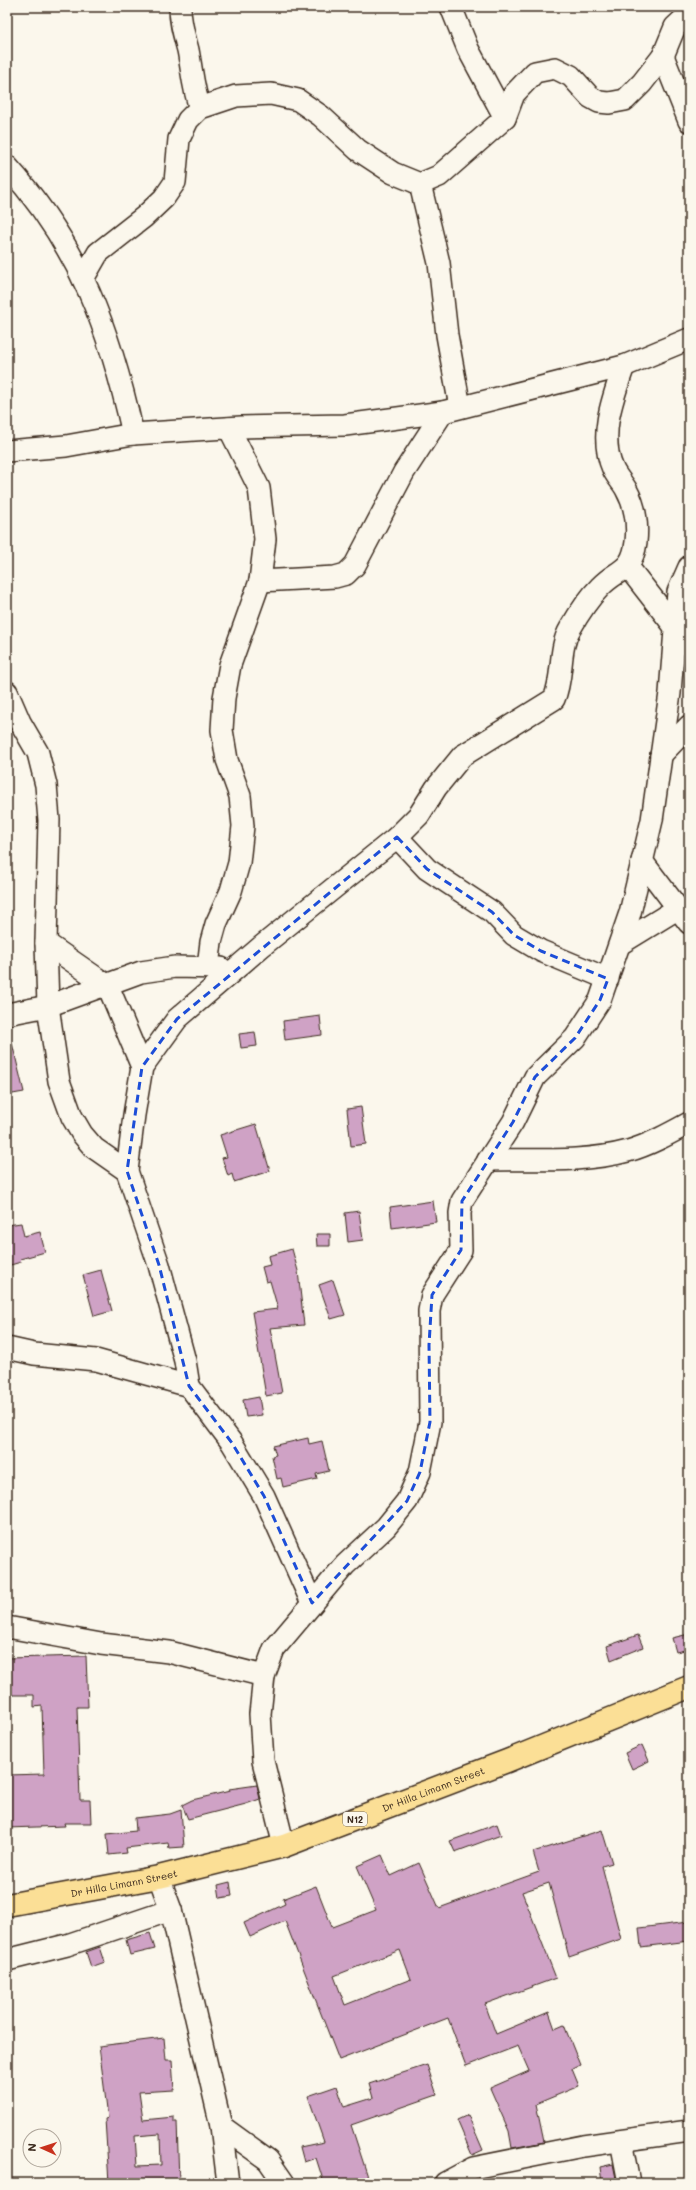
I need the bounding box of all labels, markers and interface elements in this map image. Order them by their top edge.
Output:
street label: Dr Hilla Limann Street [380,1763,486,1815]
road number: N12 [343,1812,367,1826]
street label: Dr Hilla Limann Street [69,1866,179,1900]
north arrow [22,2128,62,2168]
text: N [24,2143,39,2152]

